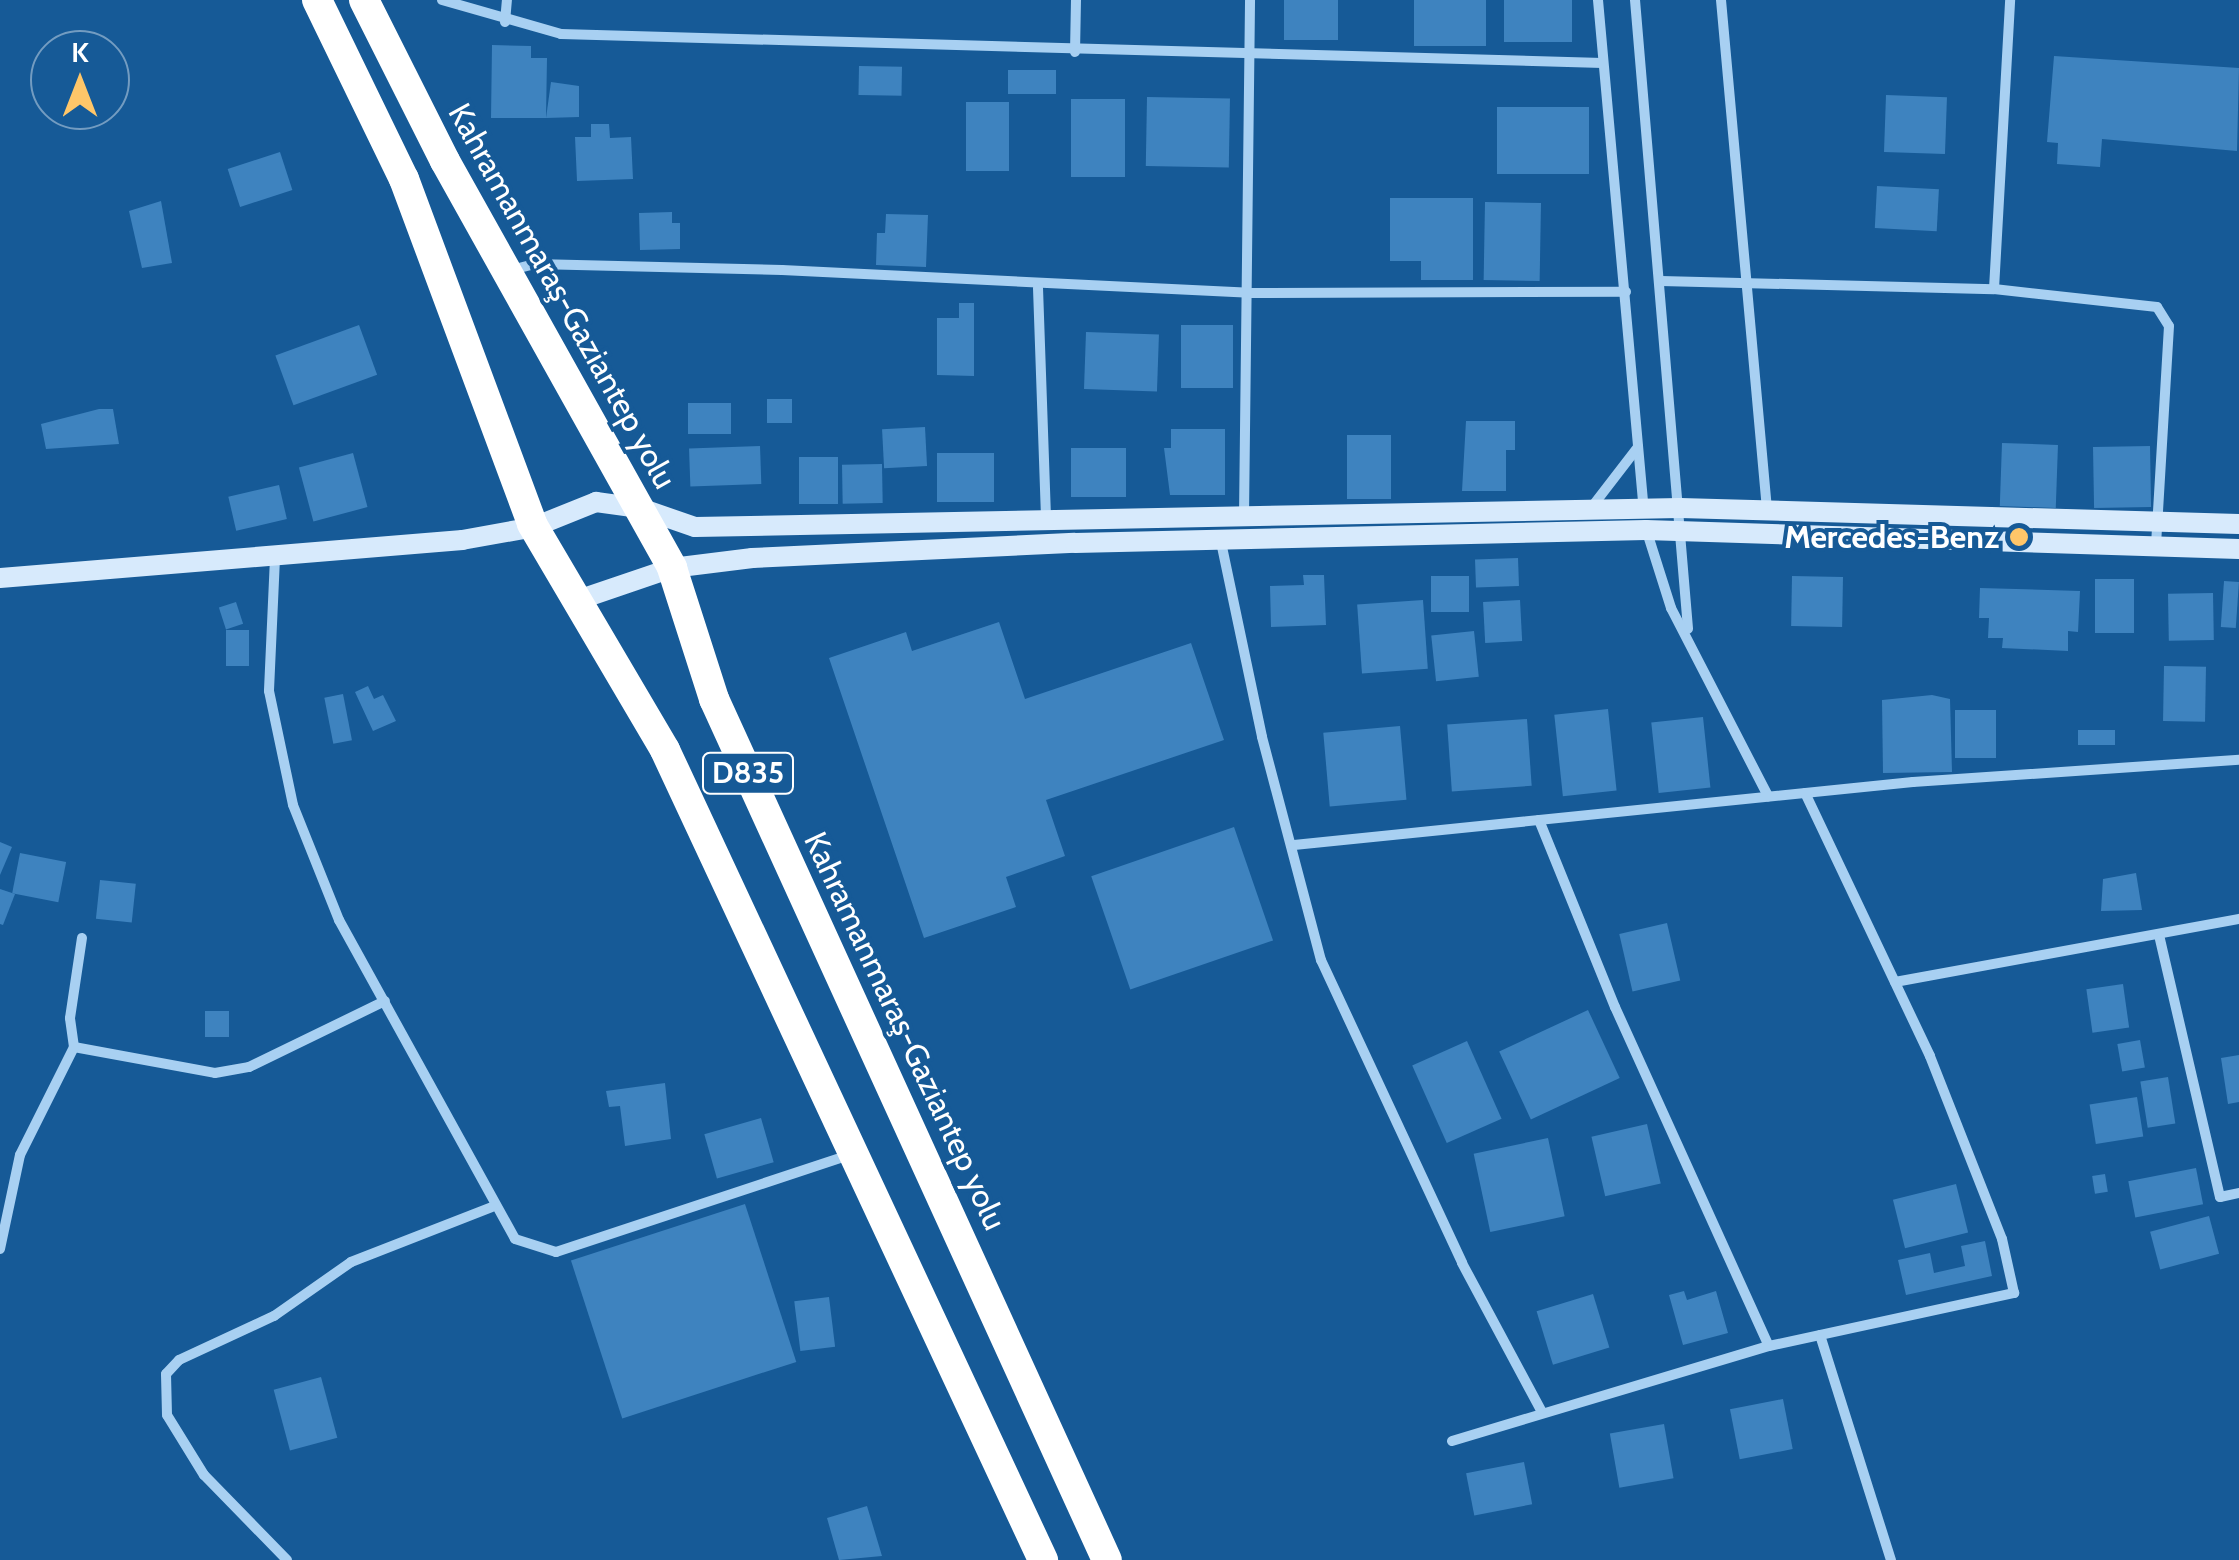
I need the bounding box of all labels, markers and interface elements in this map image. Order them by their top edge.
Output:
north arrow [30,30,130,130]
text: K [71,35,89,69]
street label: Kahramanmaraş-Gaziantep yolu [440,97,684,495]
place label: Mercedes-Benz [1784,518,1999,556]
marker: Mercedes-Benz [2008,526,2030,548]
road number: D835 [700,748,796,798]
street label: Kahramanmaraş-Gaziantep yolu [796,826,1014,1236]

